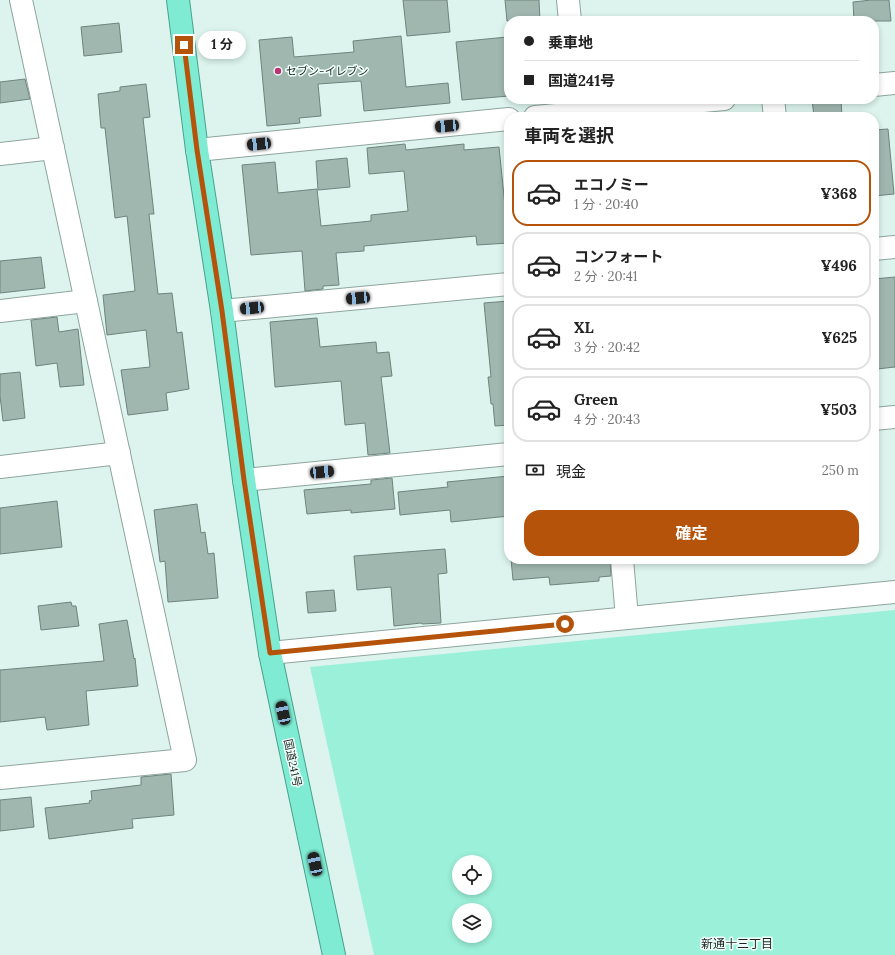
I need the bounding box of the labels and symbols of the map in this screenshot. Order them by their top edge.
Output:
callout: 1 分 [198,31,246,59]
route end [175,36,193,54]
place label: セブン-イレブン [286,64,368,78]
marker: セブン-イレブン [273,66,283,76]
car [435,119,459,133]
car [246,137,272,151]
car [346,291,370,305]
car [240,301,264,315]
car [310,465,334,479]
route start [556,615,574,633]
car [275,700,291,726]
street label: 国道241号 [281,738,305,788]
car [307,851,323,877]
district label: 新通十三丁目 [701,936,773,951]

